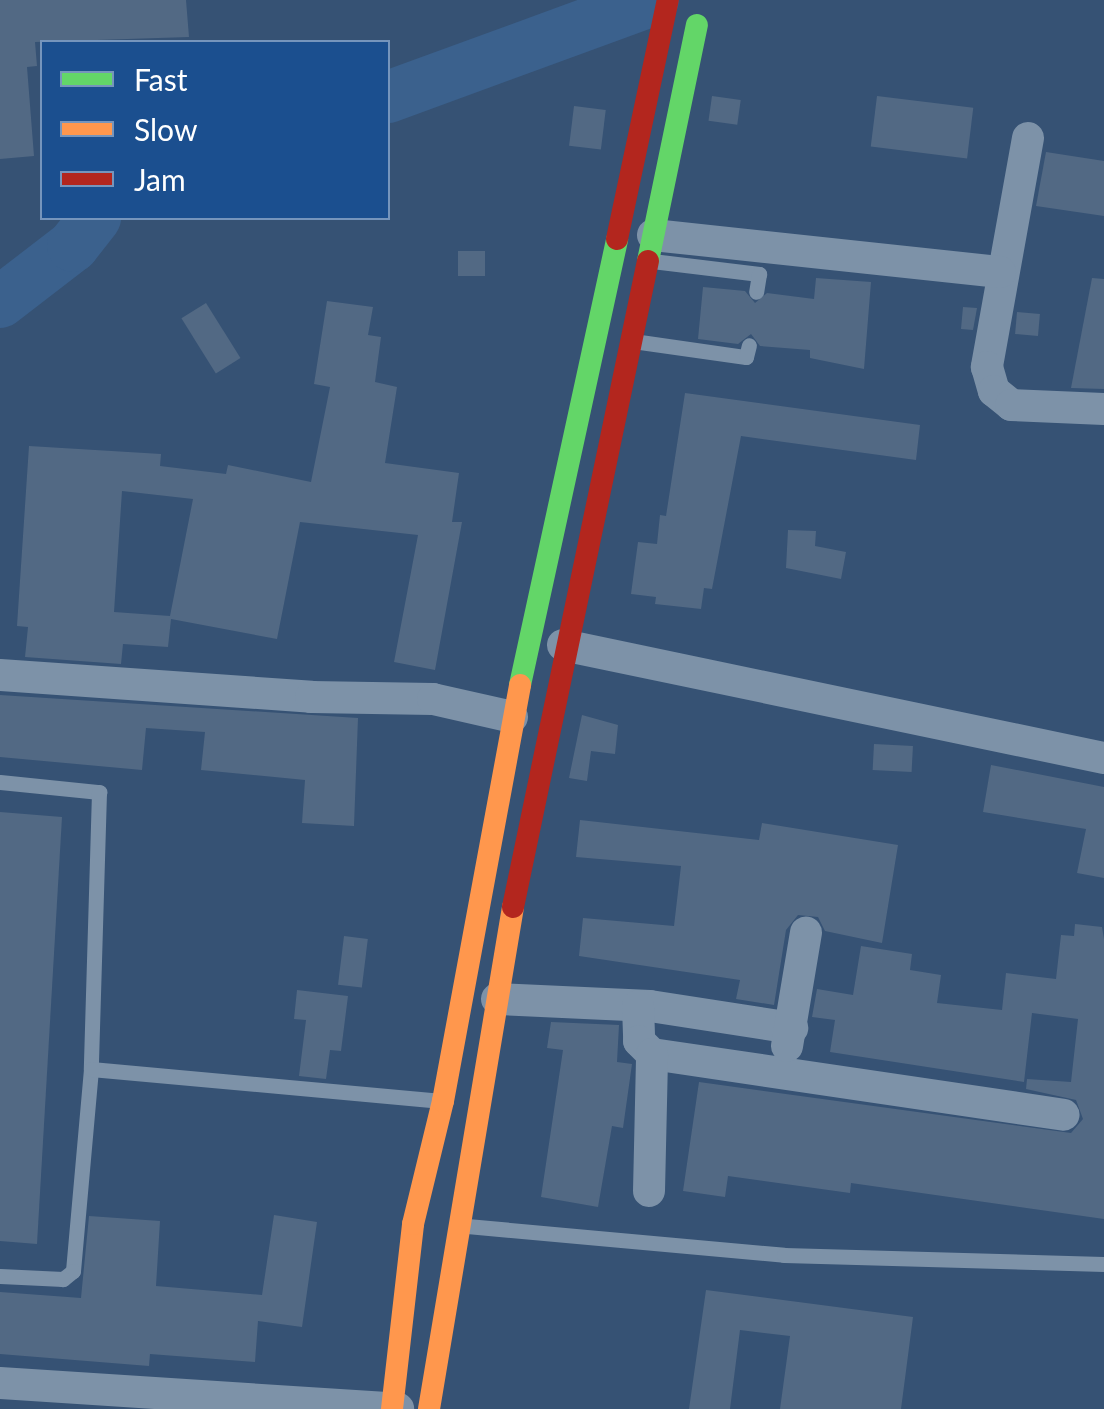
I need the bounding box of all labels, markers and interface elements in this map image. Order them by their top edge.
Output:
legend [40,40,390,220]
text: Fast [134,61,188,97]
text: Slow [134,111,197,147]
text: Jam [134,161,186,197]

